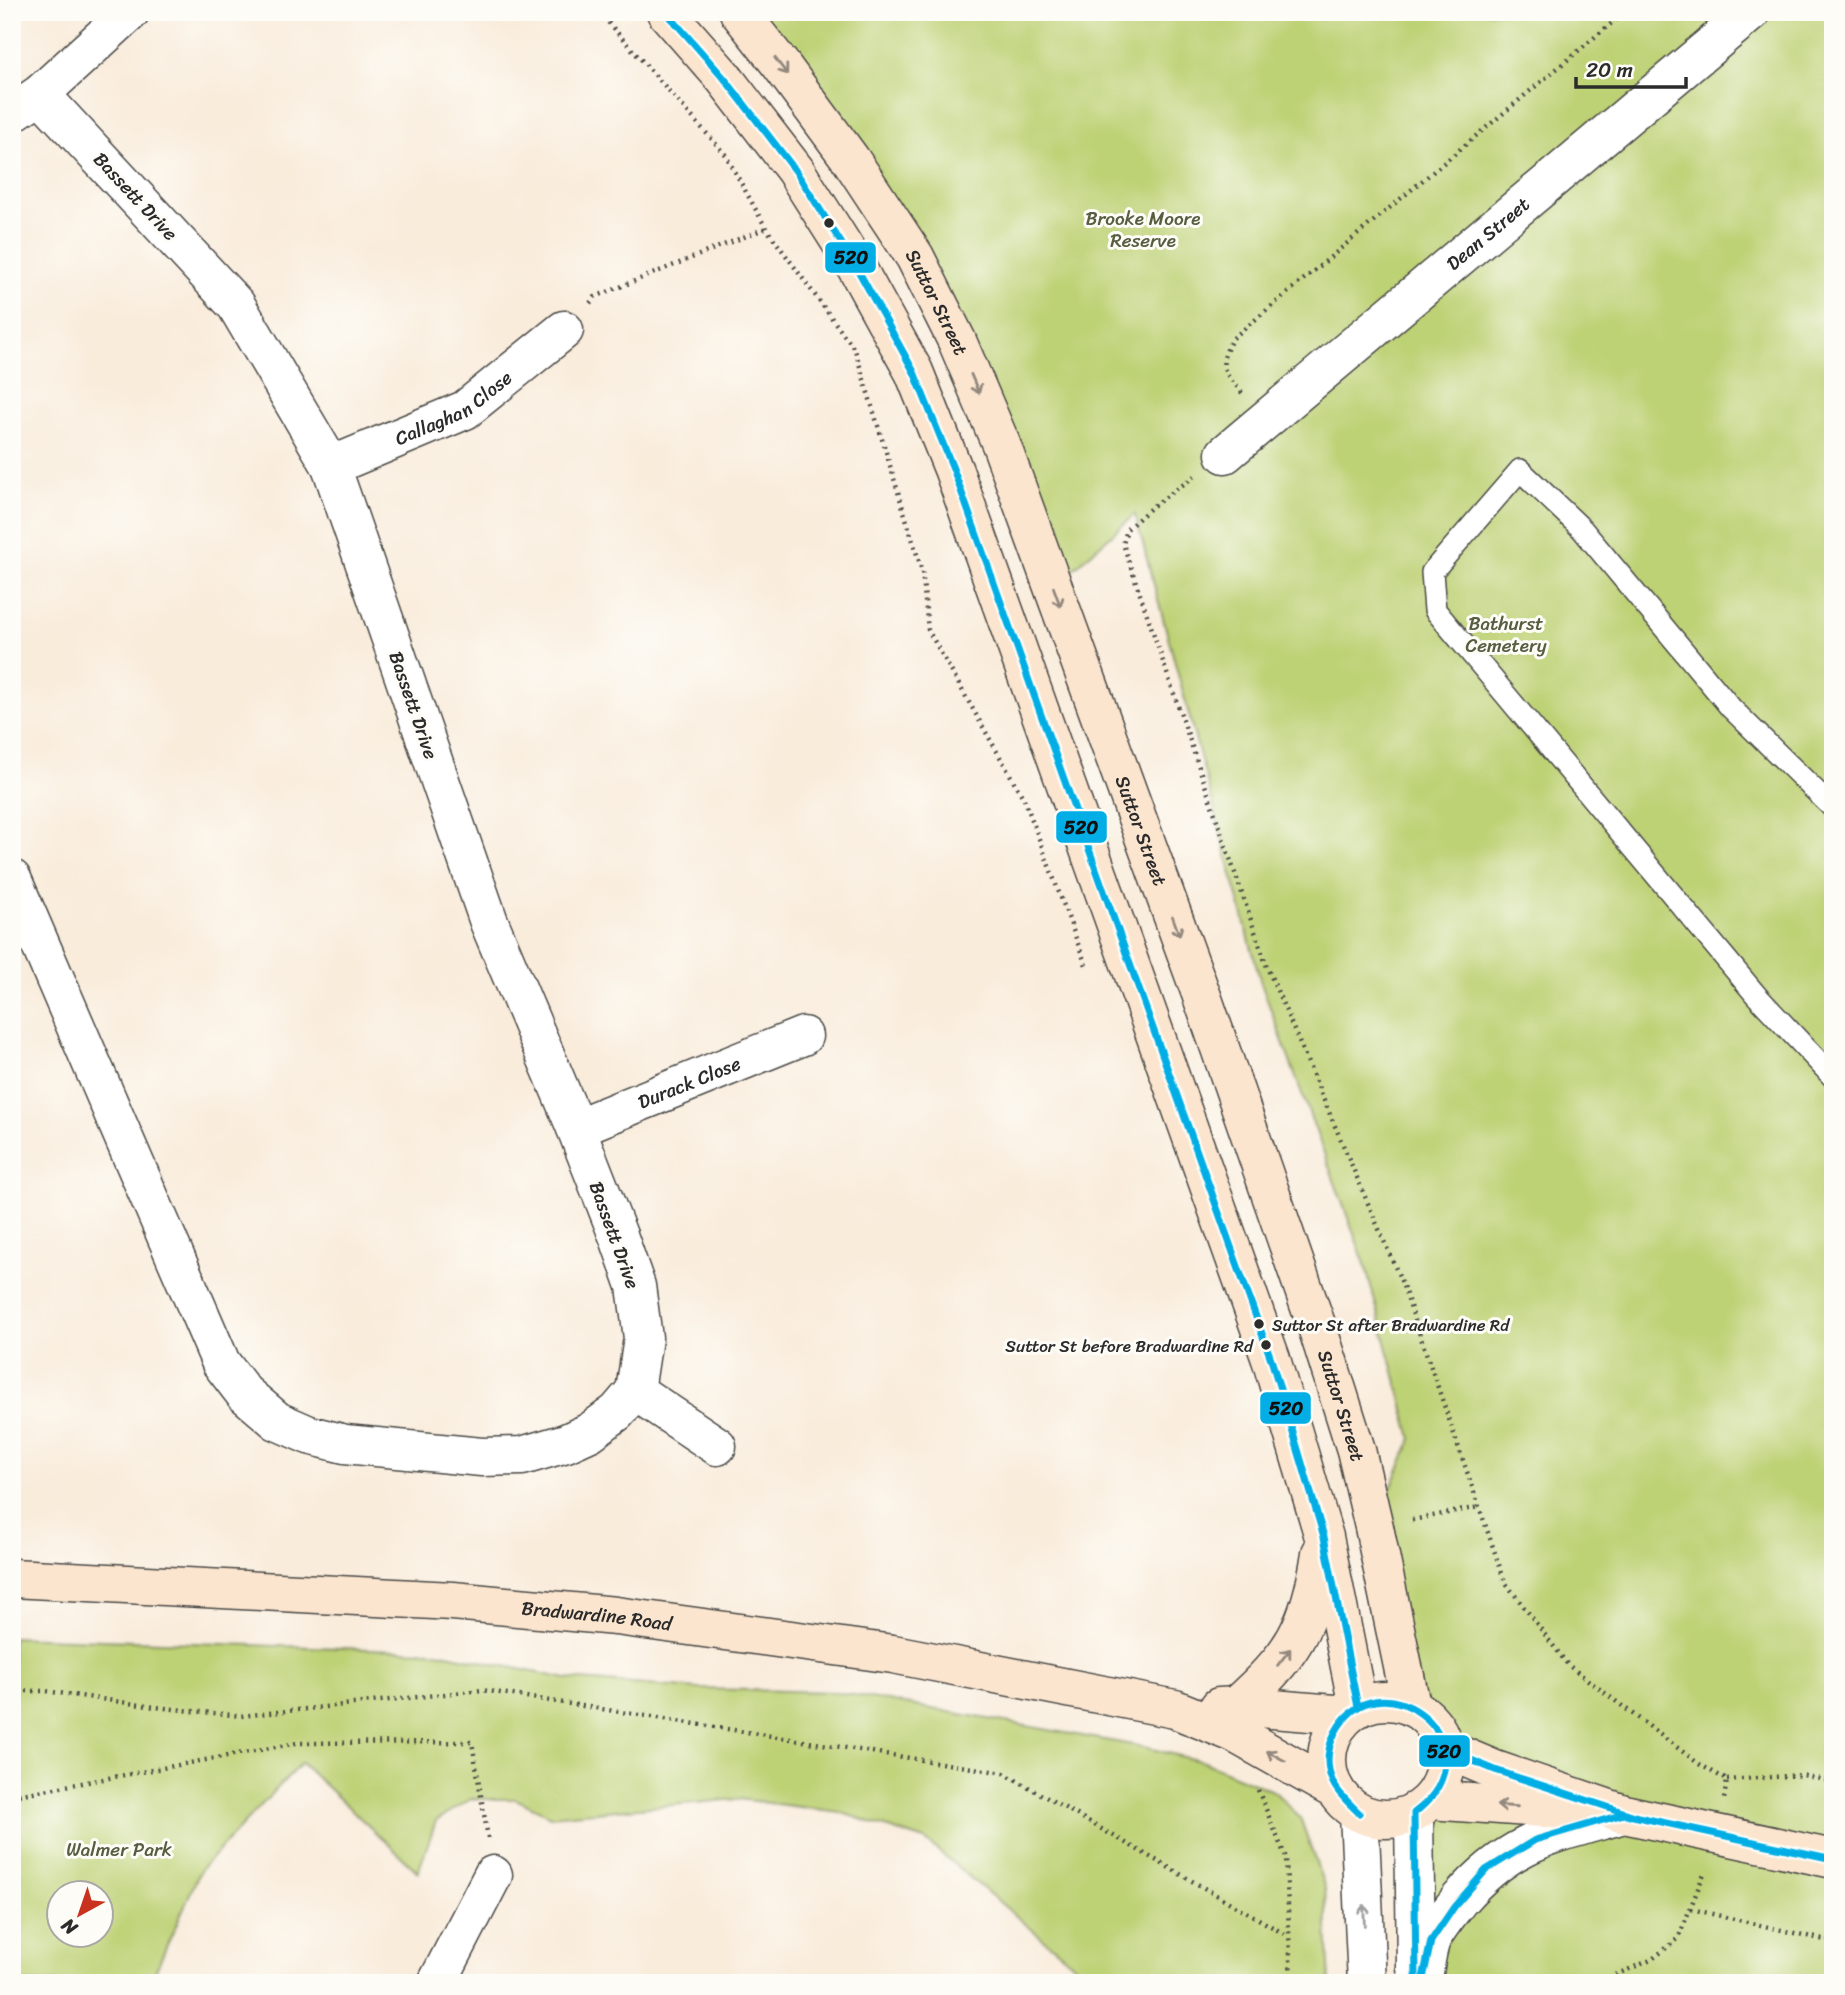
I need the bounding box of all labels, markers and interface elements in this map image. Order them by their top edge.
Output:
scale bar [1576,46,1686,90]
text: 20 m [1586,51,1633,89]
one-way arrow [774,56,789,74]
street label: Bassett Drive [85,144,186,249]
street label: Dean Street [1439,189,1537,279]
park label: Brooke Moore Reserve [1085,202,1201,257]
unlabelled marker [822,216,836,230]
line badge: 520 [824,241,877,274]
text: 520 [834,241,868,274]
street label: Suttor Street [897,242,977,361]
street label: Callaghan Close [390,362,520,455]
one-way arrow [970,373,983,395]
one-way arrow [1052,585,1064,607]
park label: Bathurst Cemetery [1465,607,1547,662]
street label: Bassett Drive [380,647,448,764]
street label: Suttor Street [1106,771,1176,891]
line badge: 520 [1055,810,1108,844]
text: 520 [1064,811,1098,844]
one-way arrow [1171,914,1183,936]
street label: Durack Close [633,1047,746,1118]
street label: Bassett Drive [580,1177,649,1294]
place label: Suttor St after Bradwardine Rd [1272,1310,1510,1340]
marker: Suttor St after Bradwardine Rd [1252,1317,1266,1331]
place label: Suttor St before Bradwardine Rd [1005,1331,1254,1361]
marker: Suttor St before Bradwardine Rd [1259,1338,1273,1352]
street label: Suttor Street [1308,1346,1374,1465]
line badge: 520 [1259,1391,1312,1425]
text: 520 [1269,1392,1303,1425]
street label: Bradwardine Road [520,1591,676,1641]
one-way arrow [1276,1649,1291,1667]
line badge: 520 [1418,1734,1471,1768]
text: 520 [1427,1735,1461,1768]
one-way arrow [1266,1749,1287,1762]
one-way arrow [1495,1799,1518,1812]
park label: Walmer Park [66,1833,172,1866]
north arrow [46,1880,116,1950]
one-way arrow [1358,1903,1371,1926]
text: N [53,1909,86,1944]

